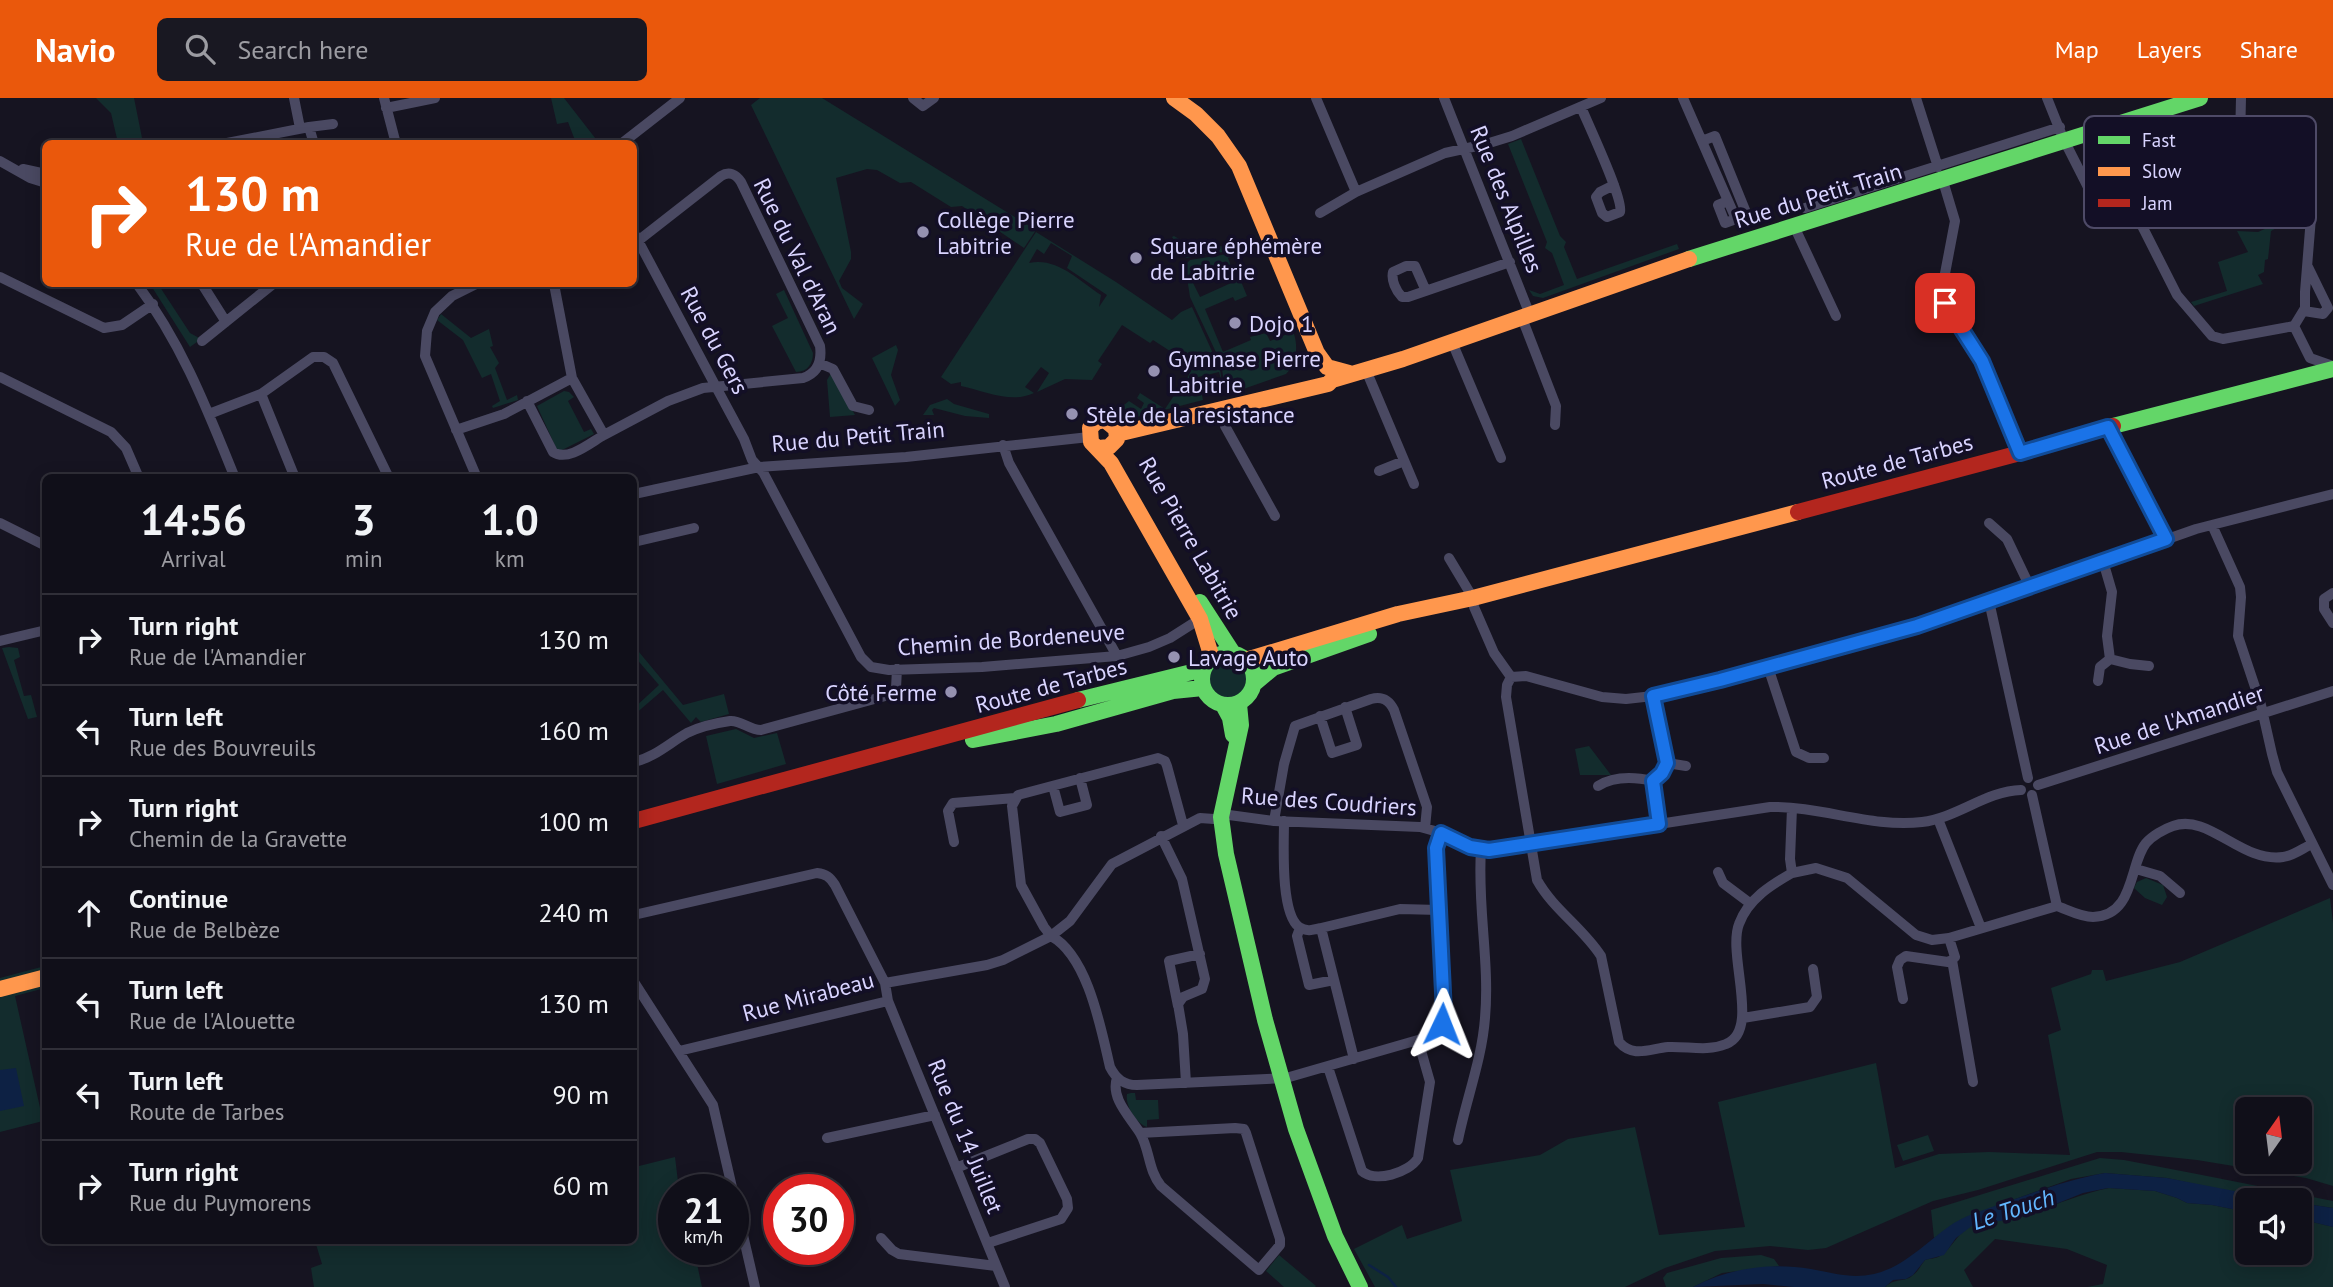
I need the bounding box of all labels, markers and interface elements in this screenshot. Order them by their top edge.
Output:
search box [157,18,647,81]
text: Navio [35,28,115,71]
icon: search [181,30,219,68]
text: Search here [237,33,369,66]
text: Map [2055,34,2099,65]
text: Layers [2137,34,2202,65]
text: Share [2240,34,2298,65]
legend [2084,116,2316,228]
street label: Rue des Alpilles [1464,121,1550,277]
text: Fast [2142,128,2176,152]
street label: Rue du Petit Train [1731,156,1905,234]
text: Slow [2142,159,2182,183]
text: 130 m [185,161,320,225]
icon: right [70,168,161,259]
street label: Rue du Val d'Aran [748,173,848,339]
text: Jam [2141,191,2172,215]
place label: Collège Pierre Labitrie [937,205,1075,260]
text: Rue de l'Amandier [185,223,431,265]
marker: Collège Pierre Labitrie [915,224,931,240]
place label: Square éphémère de Labitrie [1150,231,1322,286]
marker: Square éphémère de Labitrie [1128,250,1144,266]
pin [1915,273,1975,333]
street label: Rue du Gers [675,281,755,399]
icon: arrive [1926,284,1964,322]
place label: Dojo 1 [1249,309,1314,338]
marker: Dojo 1 [1227,315,1243,331]
place label: Gymnase Pierre Labitrie [1168,344,1321,399]
marker: Gymnase Pierre Labitrie [1146,363,1162,379]
place label: Stèle de la resistance [1086,400,1295,429]
marker: Stèle de la resistance [1064,406,1080,422]
street label: Rue du Petit Train [770,414,946,458]
street label: Route de Tarbes [1818,427,1976,495]
street label: Rue Pierre Labitrie [1133,452,1249,624]
text: 14:56 [140,492,247,547]
text: 3 [352,492,376,547]
text: 1.0 [481,492,539,547]
text: Arrival [161,544,226,573]
text: min [345,544,382,573]
text: km [495,544,525,573]
text: Turn right [129,609,238,642]
street label: Chemin de Bordeneuve [896,617,1126,661]
icon: right [70,621,108,659]
text: 130 m [538,623,609,656]
text: Rue de l'Amandier [129,642,306,671]
place label: Lavage Auto [1188,643,1309,672]
marker: Lavage Auto [1166,649,1182,665]
street label: Route de Tarbes [972,651,1130,719]
place label: Côté Ferme [825,678,937,707]
street label: Rue de l'Amandier [2090,678,2268,760]
marker: Côté Ferme [943,684,959,700]
text: Turn left [129,700,223,733]
icon: left [70,712,108,750]
text: 160 m [538,714,609,747]
text: Rue des Bouvreuils [129,733,316,762]
street label: Rue des Coudriers [1240,780,1418,822]
text: Turn right [129,791,238,824]
icon: right [70,803,108,841]
text: 100 m [538,805,609,838]
text: Chemin de la Gravette [129,824,347,853]
text: Continue [129,882,228,915]
icon: ahead [70,894,108,932]
text: 240 m [538,896,609,929]
text: Rue de Belbèze [129,915,280,944]
street label: Rue Mirabeau [739,965,877,1027]
text: Turn left [129,973,223,1006]
icon: left [70,985,108,1023]
text: 130 m [538,987,609,1020]
position arrow [1405,987,1479,1061]
text: Rue de l'Alouette [129,1006,295,1035]
street label: Rue du 14 Juillet [922,1055,1010,1218]
text: Turn left [129,1064,223,1097]
icon: left [70,1076,108,1114]
text: 90 m [553,1078,609,1111]
text: Route de Tarbes [129,1097,285,1126]
north arrow [2235,1097,2312,1174]
map controls [2235,1097,2312,1265]
text: Turn right [129,1155,238,1188]
icon: right [70,1167,108,1205]
text: 60 m [553,1169,609,1202]
speed limit sign: 30 [763,1174,854,1265]
water label: Le Touch [1968,1181,2058,1237]
text: 21 [684,1187,723,1233]
text: Rue du Puymorens [129,1188,312,1217]
button: sound [2235,1188,2312,1265]
text: km/h [684,1225,723,1248]

